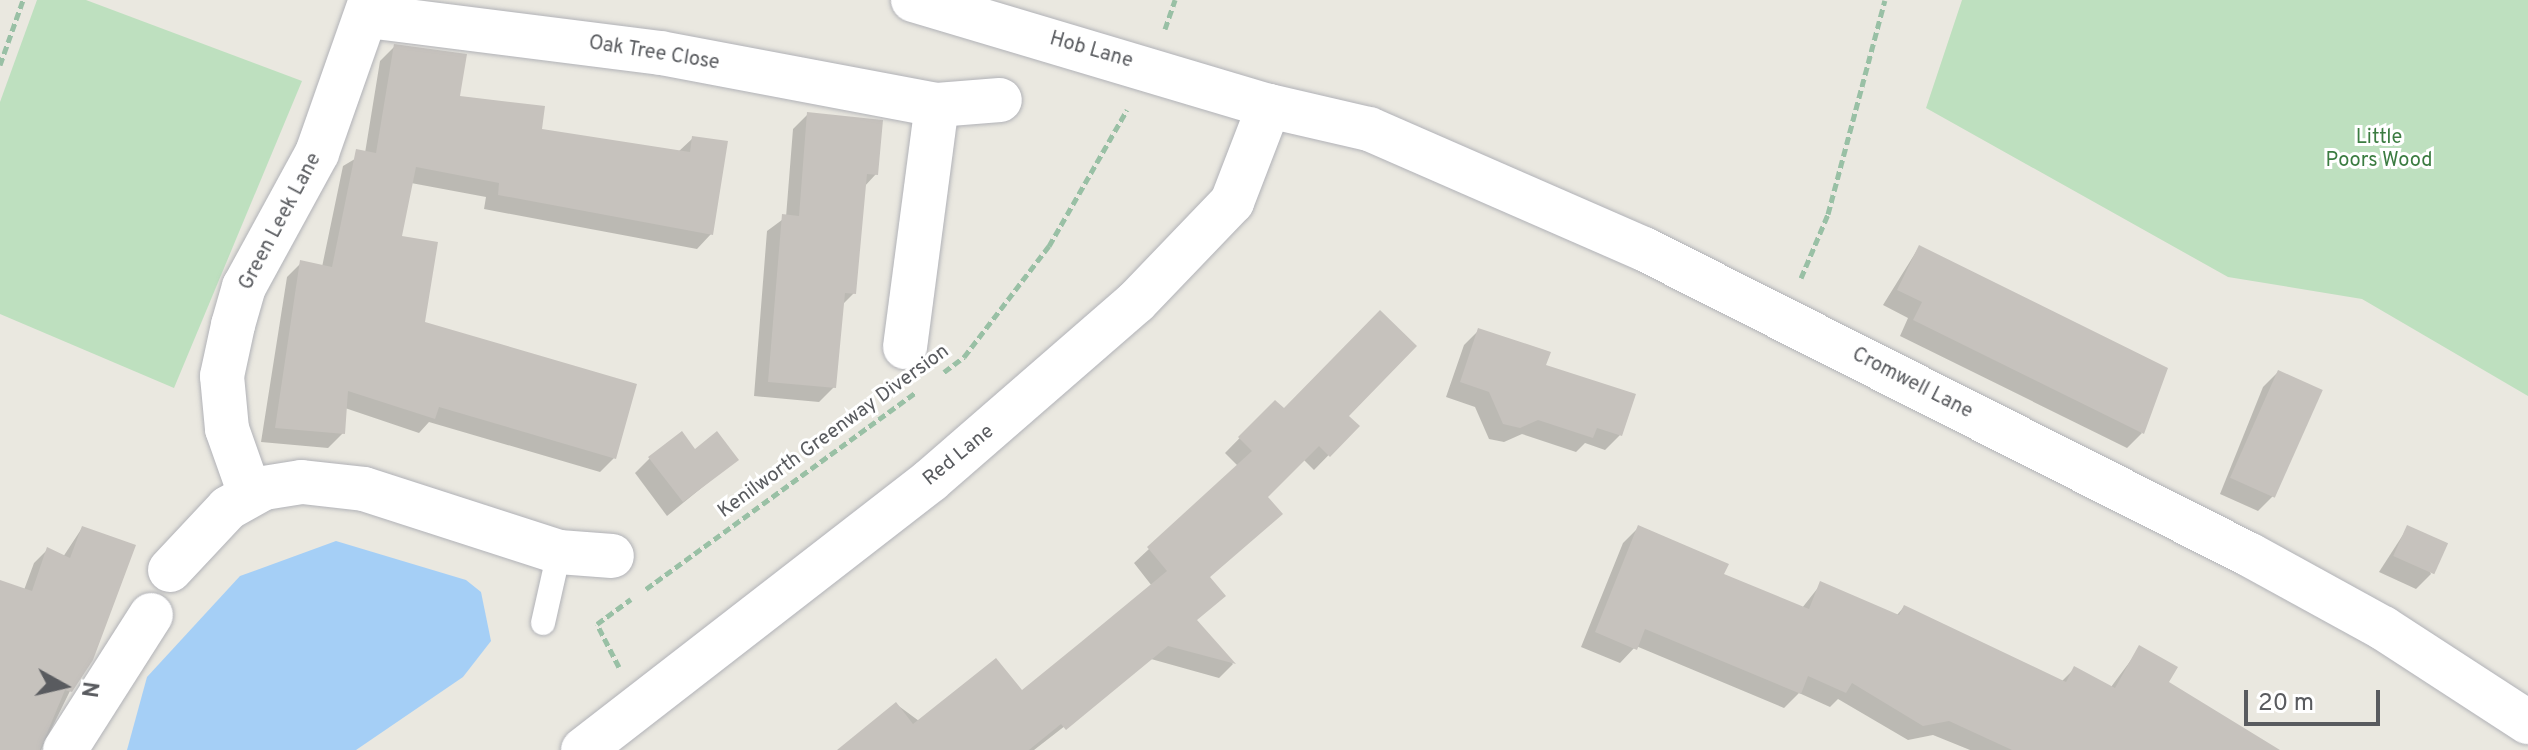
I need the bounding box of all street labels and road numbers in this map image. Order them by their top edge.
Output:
street label: Hob Lane [1047,28,1135,74]
street label: Oak Tree Close [586,32,722,76]
street label: Green Leek Lane [235,149,327,295]
street label: Kenilworth Greenway Diversion [714,340,954,524]
street label: Cromwell Lane [1848,343,1976,425]
street label: Red Lane [919,420,999,492]

